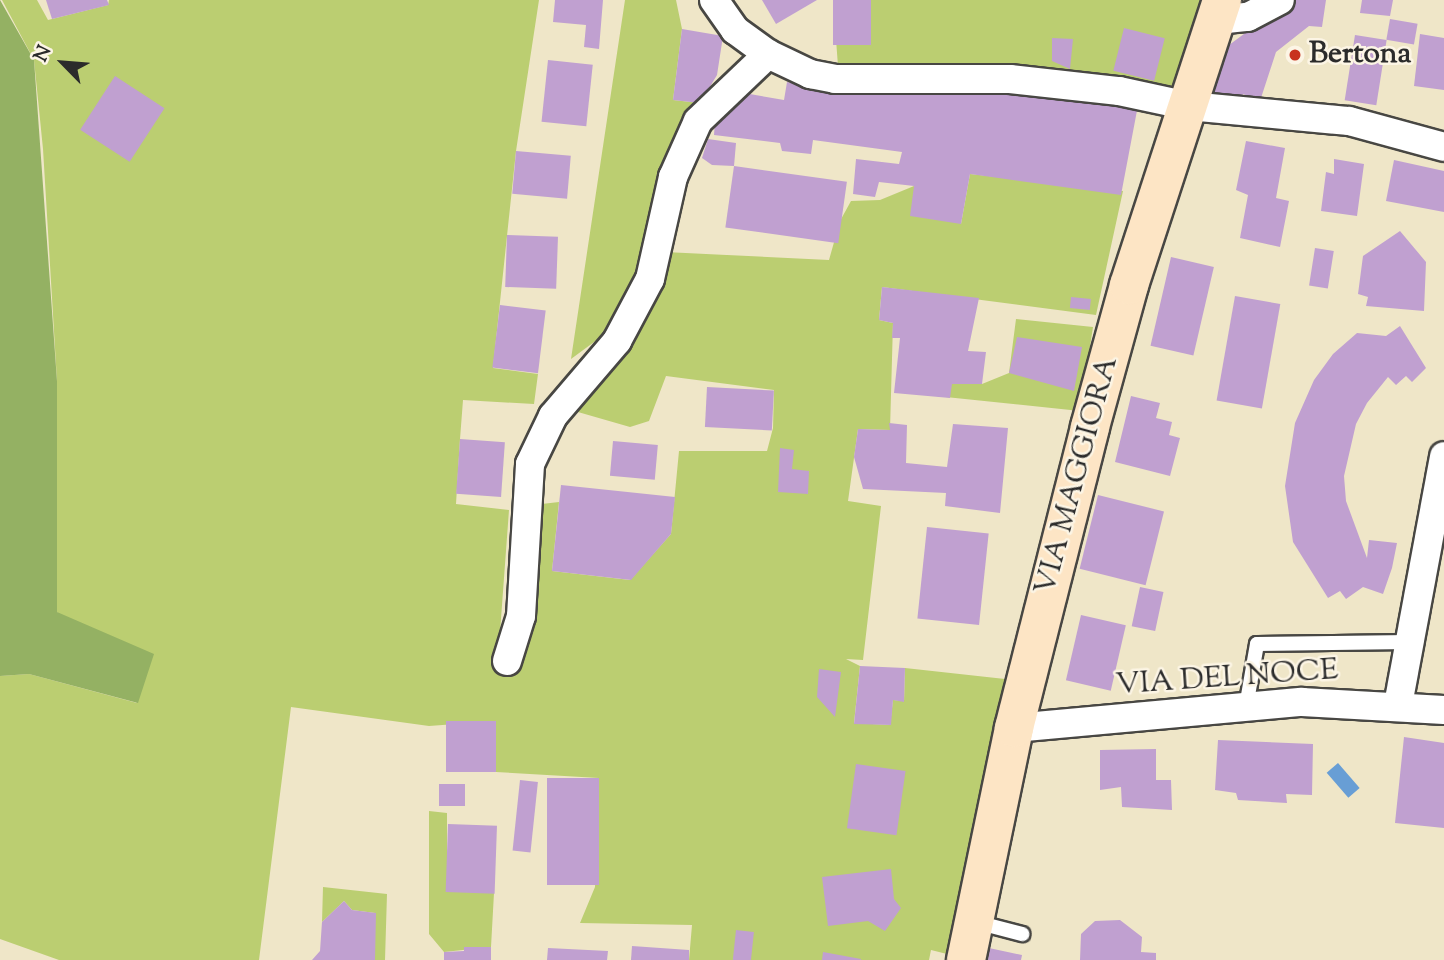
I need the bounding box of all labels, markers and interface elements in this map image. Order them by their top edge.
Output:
north arrow [28,28,98,98]
place label: Bertona [1309,37,1411,73]
text: N [28,41,59,67]
marker: Bertona [1287,47,1303,63]
street label: VIA MAGGIORA [1029,353,1127,599]
street label: VIA DEL NOCE [1115,653,1339,705]

